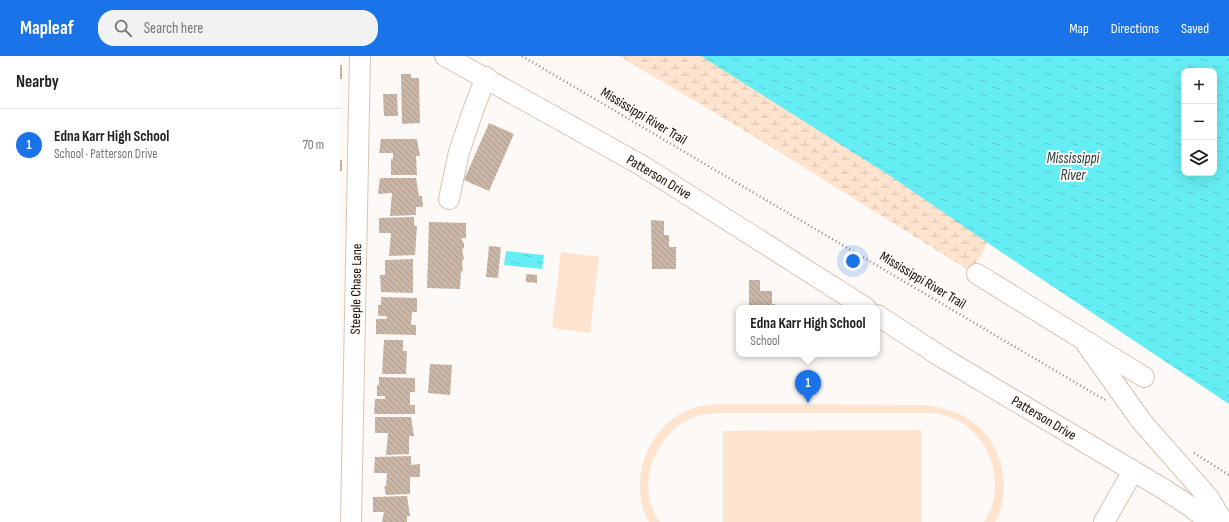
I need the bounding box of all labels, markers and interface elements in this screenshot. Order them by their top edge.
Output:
search box [98,10,378,46]
text: Mapleaf [20,17,74,40]
icon: search [112,17,134,39]
text: Search here [144,19,203,38]
text: Map [1069,20,1089,37]
text: Directions [1111,20,1159,37]
text: Saved [1181,20,1209,37]
map controls [1181,68,1217,176]
button: + [1181,68,1217,104]
text: Nearby [16,72,59,92]
street label: Mississippi River Trail [598,84,690,148]
button: − [1181,104,1217,140]
text: Edna Karr High School [54,127,169,146]
text: 1 [26,137,32,153]
text: 70 m [303,137,324,153]
button: layers [1181,140,1217,176]
text: School · Patterson Drive [54,146,158,162]
water label: Mississippi River [1047,149,1101,185]
street label: Patterson Drive [624,151,694,203]
street label: Steeple Chase Lane [347,243,365,335]
street label: Mississippi River Trail [877,248,969,312]
your location [843,251,863,271]
popup [736,305,880,357]
text: Edna Karr High School [750,314,866,333]
text: School [750,333,780,349]
pin: 1 [795,370,821,403]
street label: Patterson Drive [1009,392,1079,444]

